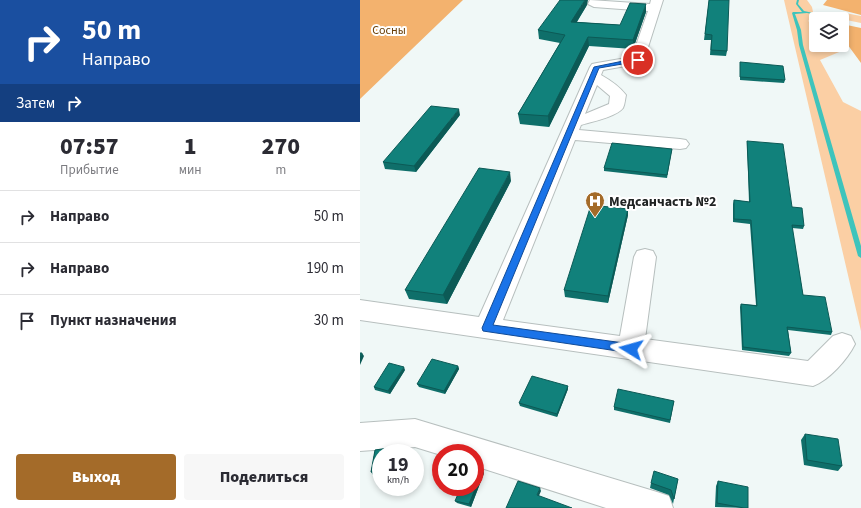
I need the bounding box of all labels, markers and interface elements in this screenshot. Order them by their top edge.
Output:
text: 50 m [82,10,141,50]
map controls [809,12,849,52]
button: layers [809,12,849,52]
icon: right [16,16,68,68]
park label: Сосны [372,22,406,39]
pin [621,43,655,77]
text: Направо [82,47,150,72]
icon: arrive [627,49,649,71]
icon: right [63,92,85,114]
text: Затем [16,93,55,114]
text: 07:57 [60,129,119,164]
text: 1 [184,129,197,164]
text: 270 [262,129,300,164]
text: Прибытие [60,161,119,179]
text: мин [179,161,202,179]
text: m [275,161,286,179]
hospital icon: Медсанчасть №2 [584,190,606,218]
place label: Медсанчасть №2 [609,192,716,212]
icon: right [16,206,38,228]
text: Направо [50,206,109,227]
text: 50 m [314,206,344,227]
icon: right [16,258,38,280]
text: Направо [50,258,109,279]
text: 190 m [306,258,344,279]
icon: arrive [16,310,38,332]
text: Пункт назначения [50,310,177,331]
text: 30 m [314,310,344,331]
position arrow [610,328,652,370]
speed limit sign: 20 [432,444,484,496]
text: 19 [387,451,409,479]
button: Выход [16,454,176,500]
button: Поделиться [184,454,344,500]
text: km/h [387,473,409,487]

